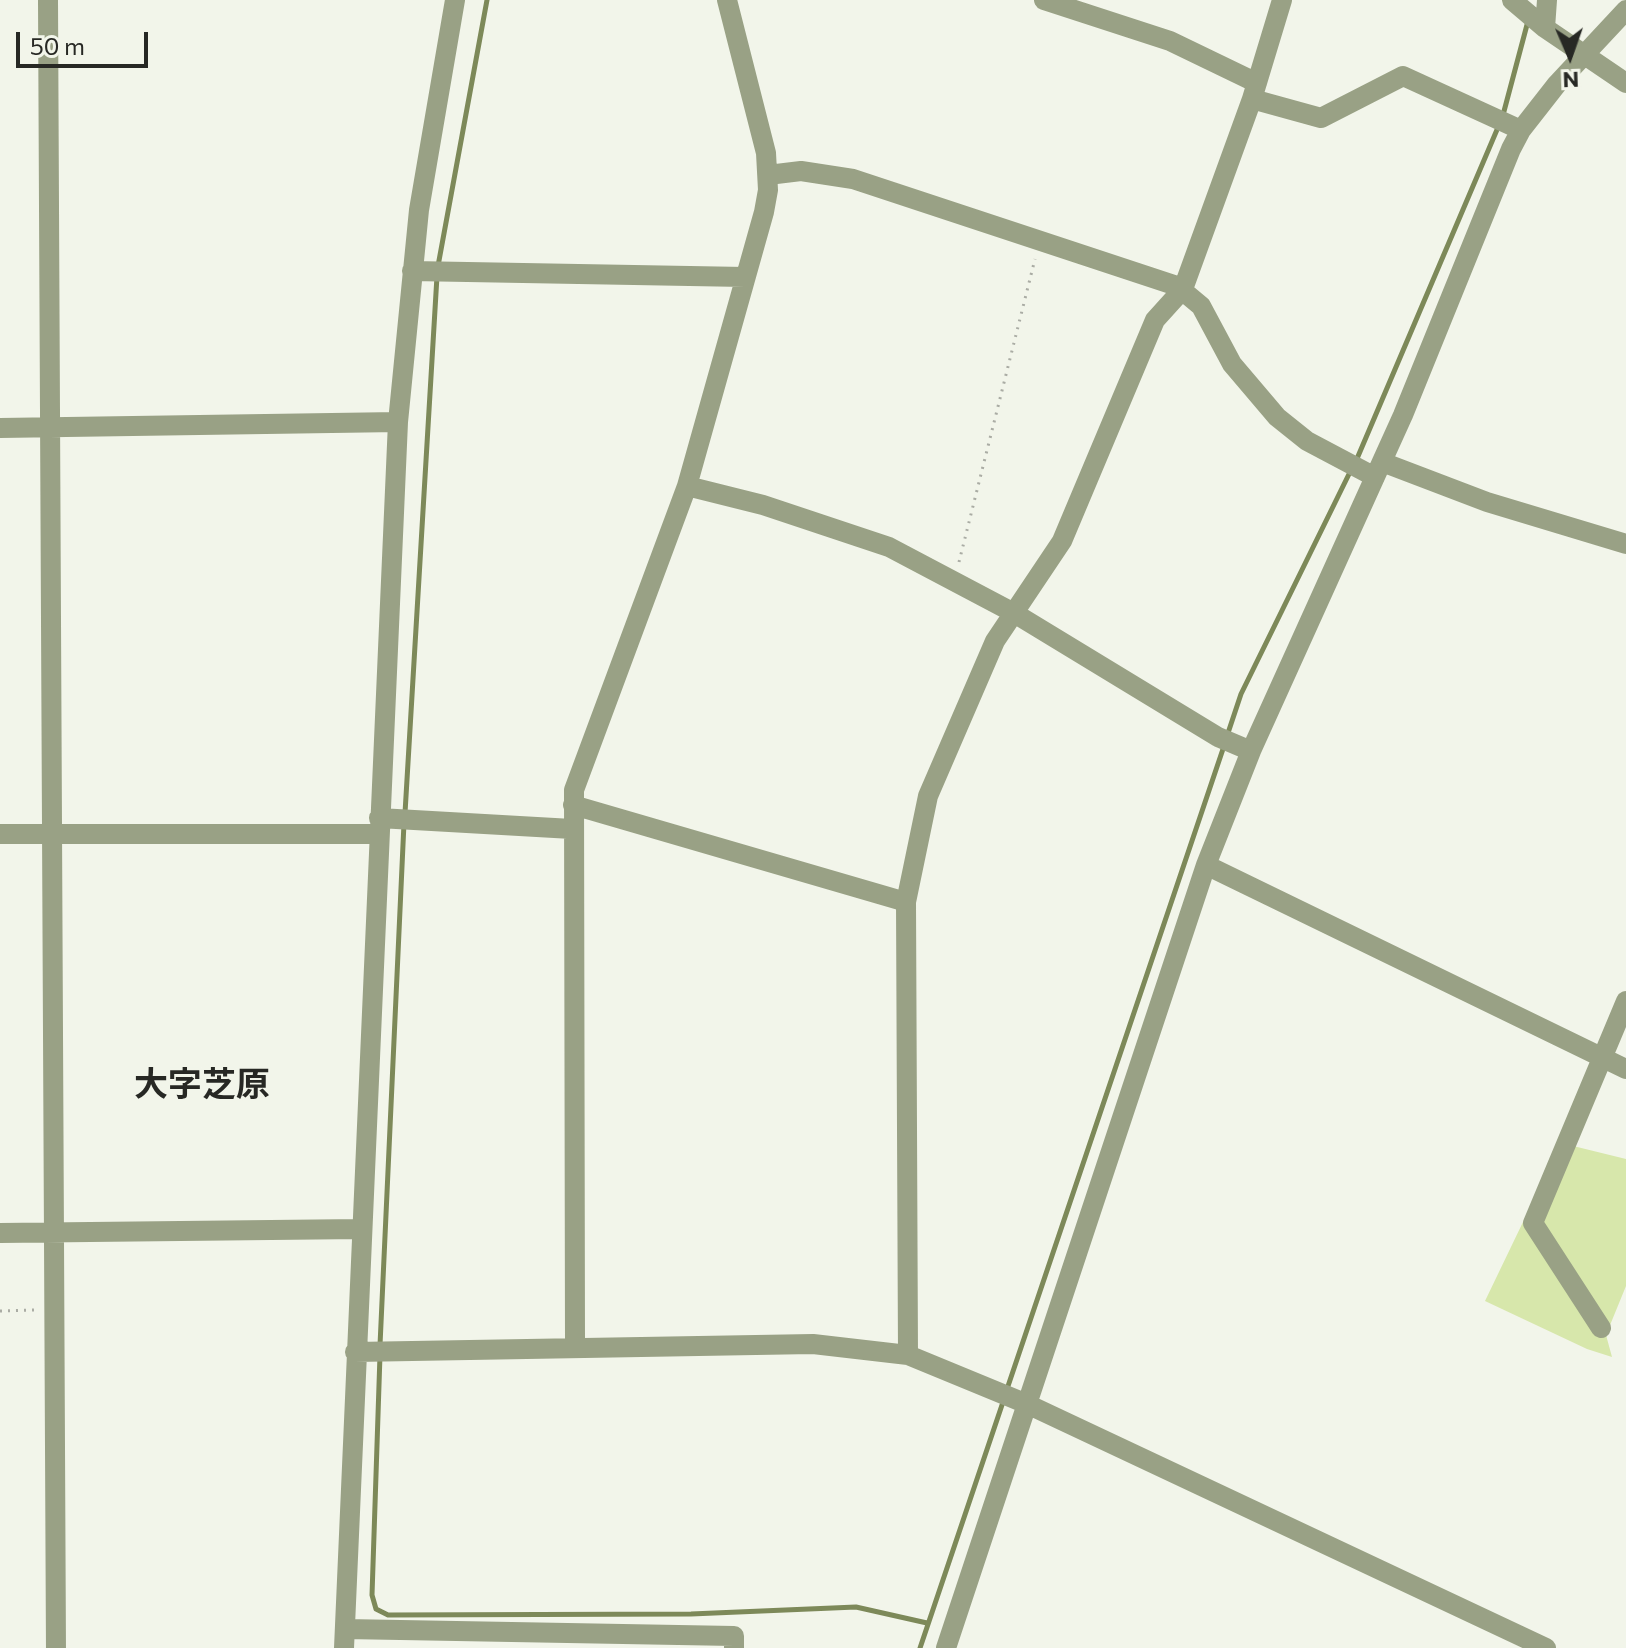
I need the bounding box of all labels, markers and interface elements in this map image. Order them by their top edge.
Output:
scale bar [20,16,152,66]
north arrow [1530,16,1610,96]
text: 50 m [30,31,85,60]
text: N [1562,67,1580,94]
district label: 大字芝原 [134,1065,270,1105]

